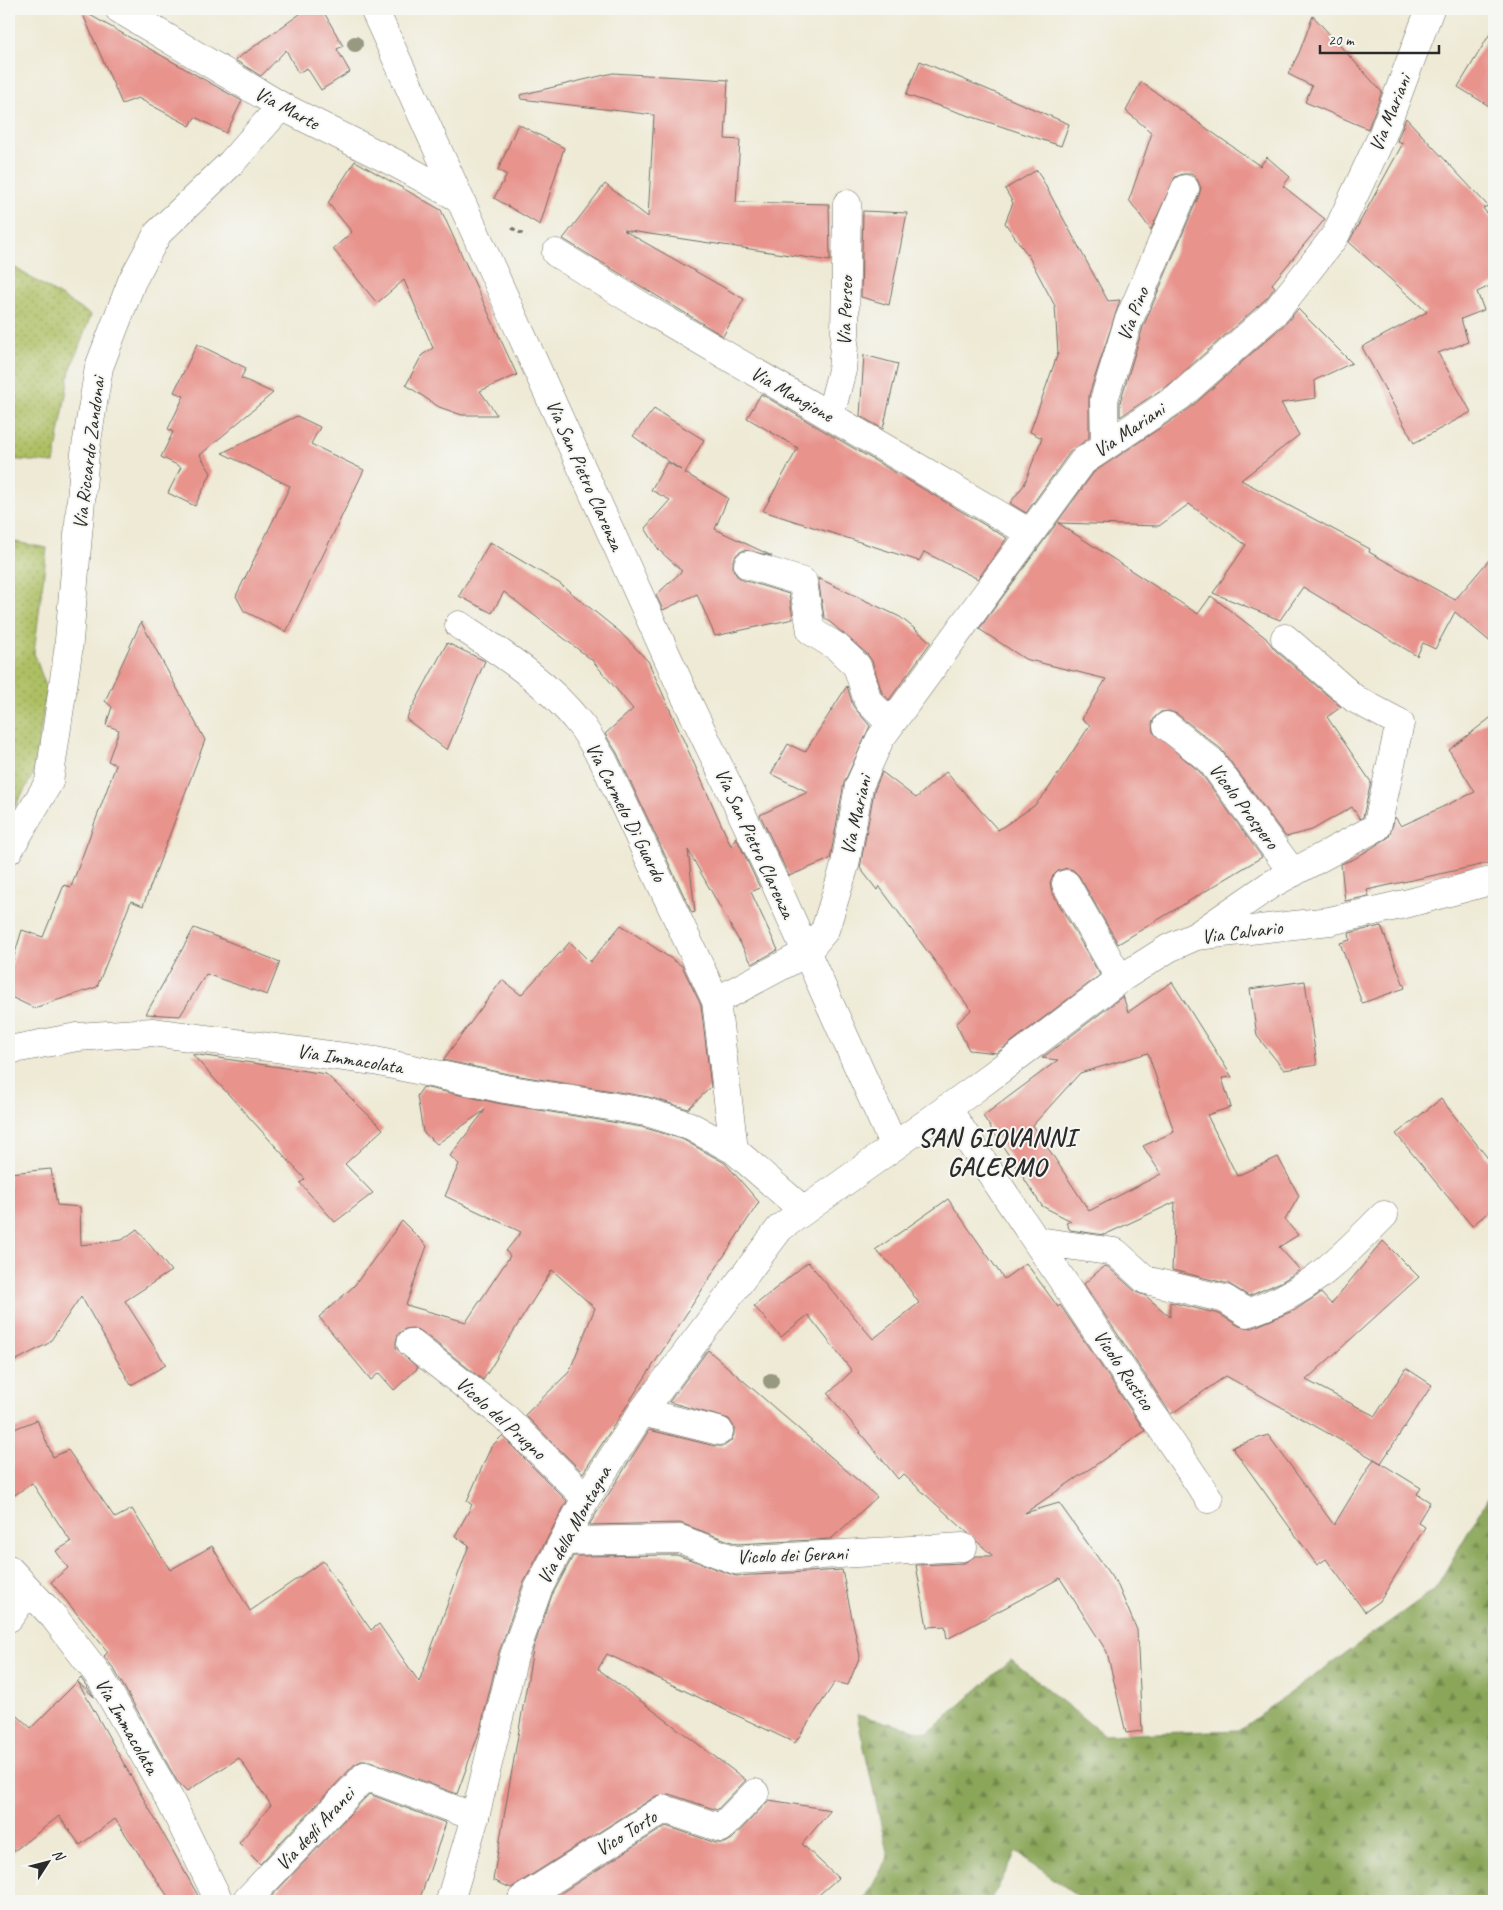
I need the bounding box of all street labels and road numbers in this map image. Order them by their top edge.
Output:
street label: Via Mariani [1363,69,1418,155]
street label: Via Marte [251,81,325,136]
street label: Via Perseo [831,274,859,346]
street label: Via Pino [1111,283,1155,344]
street label: Via Mangione [746,360,839,428]
street label: Via Riccardo Zandonai [67,373,111,531]
street label: Via San Pietro Clarenza [541,396,630,556]
street label: Via Mariani [1089,396,1171,463]
street label: Via Carmelo Di Guardo [580,738,672,887]
street label: Vicolo Prospero [1203,758,1285,855]
street label: Via San Pietro Clarenza [709,764,801,924]
street label: Via Mariani [835,771,878,857]
street label: Via Calvario [1200,915,1285,949]
street label: Via Immacolata [295,1038,406,1080]
street label: Vicolo Rustico [1088,1325,1161,1416]
street label: Vicolo del Prugno [451,1371,552,1466]
street label: Via della Montagna [531,1460,617,1588]
street label: Vicolo dei Gerani [736,1540,850,1569]
street label: Via Immacolata [89,1674,165,1780]
street label: Via degli Aranci [270,1780,362,1876]
street label: Vico Torto [591,1804,662,1862]

